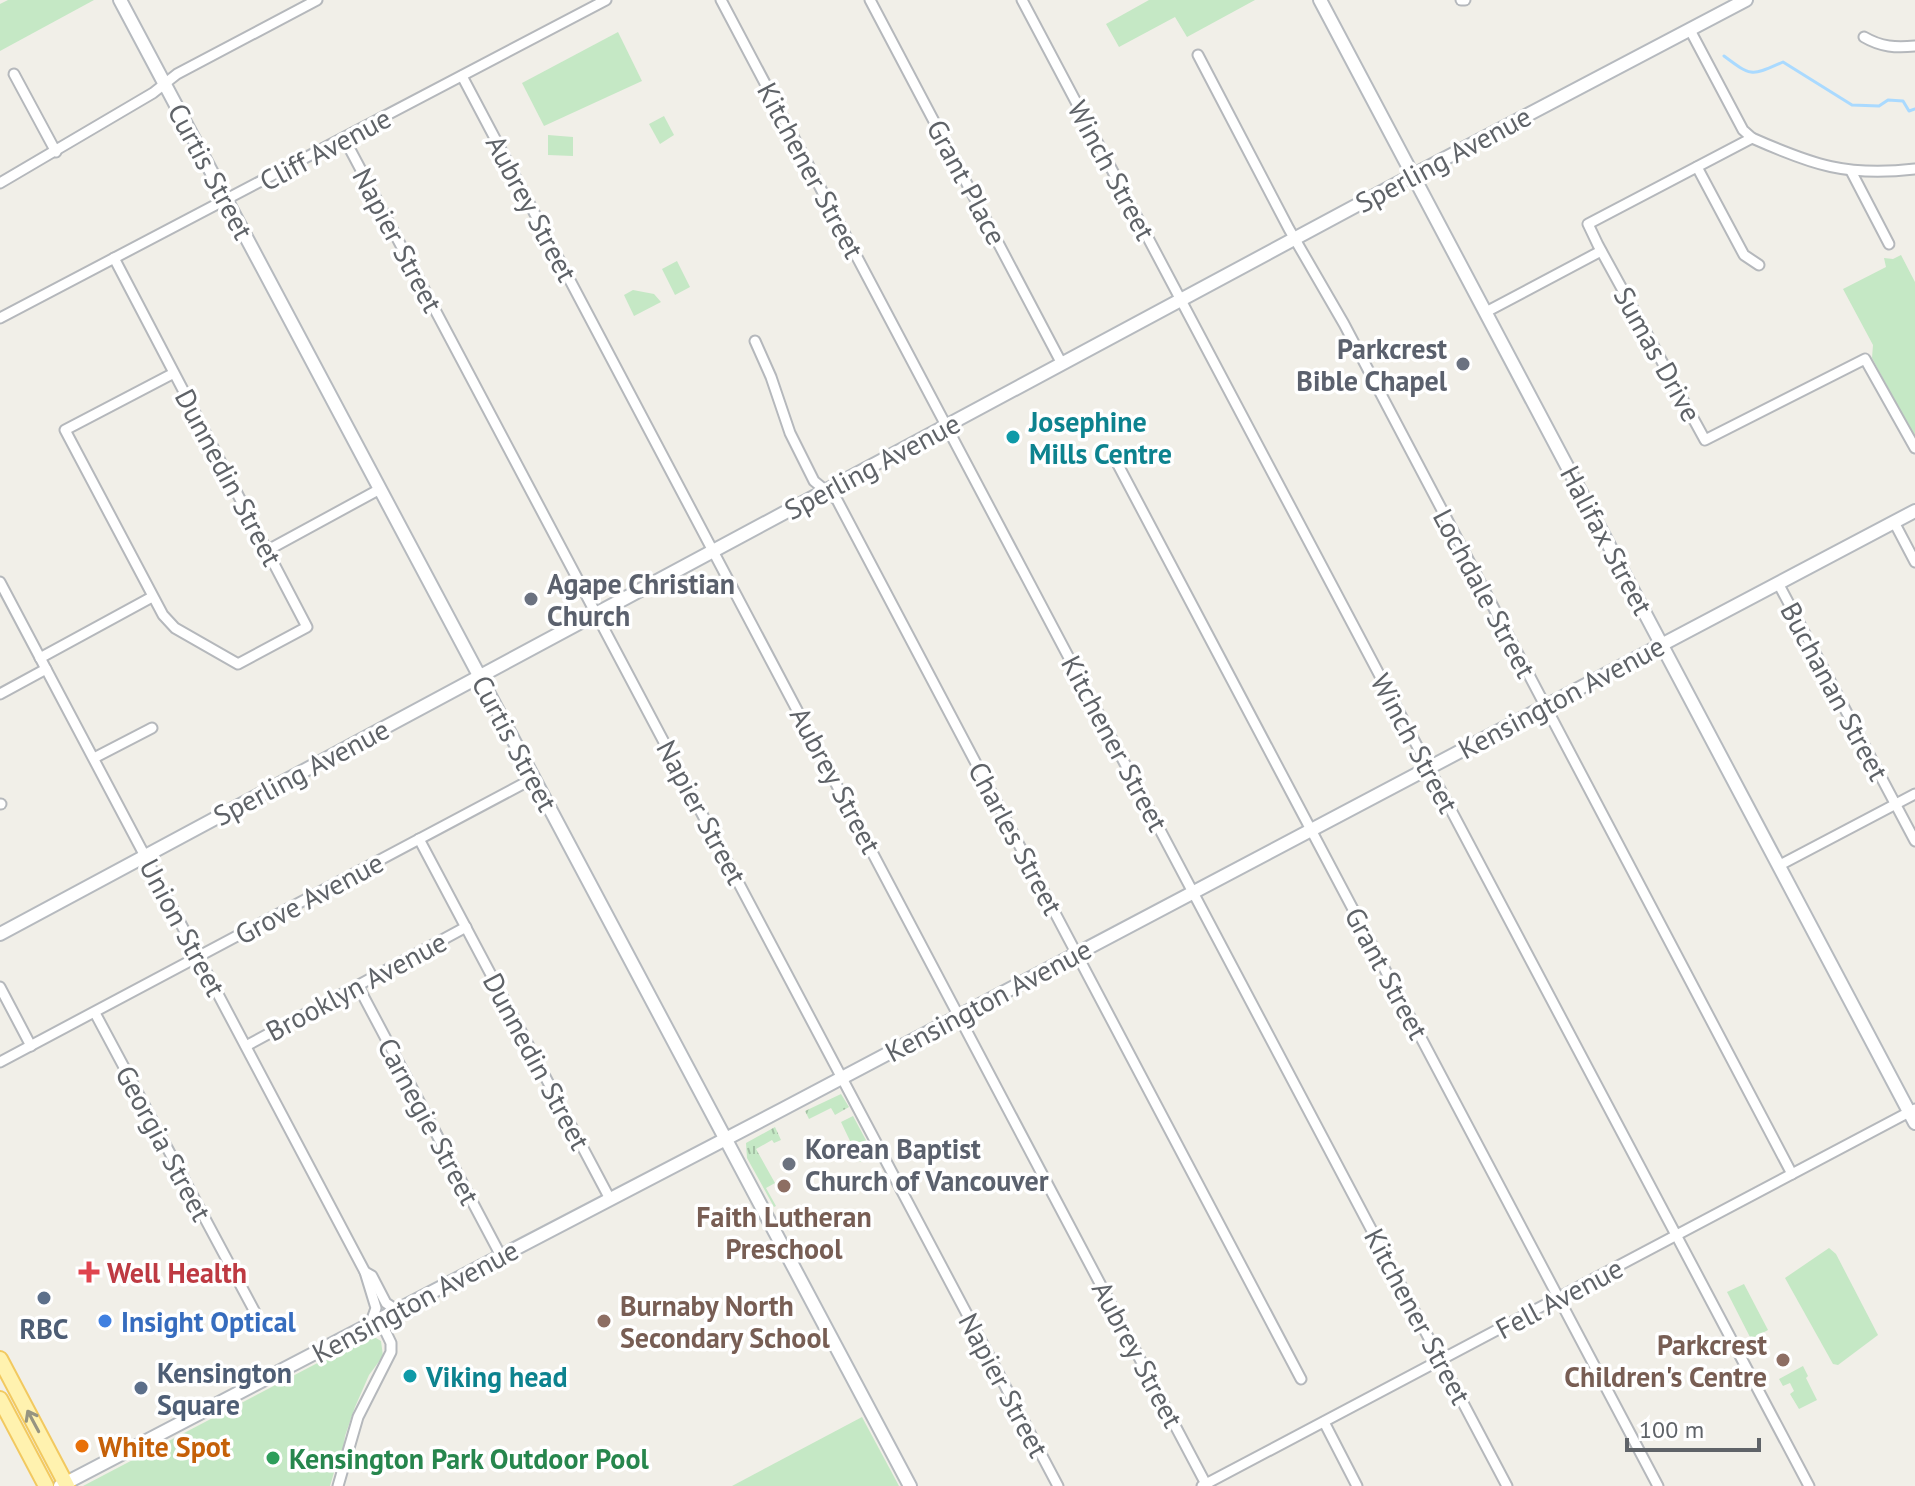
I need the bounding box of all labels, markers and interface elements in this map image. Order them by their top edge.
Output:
street label: Kitchener Street [749,76,873,265]
street label: Winch Street [1060,94,1164,247]
street label: Curtis Street [160,97,262,246]
street label: Sperling Avenue [1349,97,1537,221]
street label: Cliff Avenue [253,99,397,199]
street label: Grant Place [919,113,1015,251]
street label: Aubrey Street [478,128,586,288]
street label: Napier Street [345,162,452,319]
street label: Sumas Drive [1606,280,1710,428]
place label: Parkcrest Bible Chapel [1296,330,1448,399]
marker: Parkcrest Bible Chapel [1454,355,1472,373]
street label: Dunnedin Street [167,382,291,572]
place label: Josephine Mills Centre [1028,403,1172,472]
street label: Sperling Avenue [778,404,966,528]
marker: Josephine Mills Centre [1004,428,1022,446]
street label: Halifax Street [1552,459,1662,621]
street label: Lochdale Street [1425,502,1545,684]
place label: Agape Christian Church [547,565,735,634]
marker: Agape Christian Church [522,590,540,608]
street label: Buchanan Street [1772,595,1898,787]
street label: Kensington Avenue [1451,627,1671,767]
street label: Kitchener Street [1053,649,1177,838]
street label: Winch Street [1363,667,1467,820]
street label: Curtis Street [464,669,566,818]
street label: Aubrey Street [782,700,890,860]
street label: Sperling Avenue [207,710,395,834]
street label: Napier Street [649,734,756,891]
street label: Charles Street [960,755,1072,921]
street label: Grove Avenue [228,843,390,953]
street label: Union Street [131,852,235,1003]
street label: Grant Street [1337,901,1437,1046]
street label: Brooklyn Avenue [259,923,453,1049]
street label: Kensington Avenue [878,930,1098,1070]
street label: Dunnedin Street [475,966,599,1156]
street label: Carnegie Street [369,1031,489,1211]
street label: Georgia Street [108,1059,221,1228]
place label: Korean Baptist Church of Vancouver [805,1130,1049,1199]
marker: Korean Baptist Church of Vancouver [780,1155,798,1173]
marker: Faith Lutheran Preschool [775,1177,793,1195]
place label: Faith Lutheran Preschool [696,1198,872,1267]
street label: Kitchener Street [1356,1222,1480,1411]
street label: Kensington Avenue [305,1231,525,1371]
street label: Fell Avenue [1489,1249,1629,1347]
place label: Well Health [107,1254,247,1291]
marker: Well Health [78,1261,100,1283]
street label: Aubrey Street [1084,1274,1192,1434]
place label: Burnaby North Secondary School [620,1287,830,1356]
marker: RBC [35,1289,53,1307]
place label: Insight Optical [121,1303,297,1340]
street label: Napier Street [951,1307,1058,1464]
place label: RBC [19,1310,69,1347]
marker: Insight Optical [96,1312,114,1330]
marker: Burnaby North Secondary School [595,1312,613,1330]
place label: Parkcrest Children's Centre [1564,1326,1767,1395]
marker: Parkcrest Children's Centre [1774,1351,1792,1369]
place label: Kensington Square [157,1354,292,1423]
place label: Viking head [425,1358,568,1395]
marker: Viking head [401,1367,419,1385]
marker: Kensington Square [132,1379,150,1397]
scale bar [1627,1402,1759,1452]
one-way arrow [25,1409,40,1433]
text: 100 m [1639,1414,1704,1445]
place label: White Spot [98,1428,231,1465]
marker: White Spot [73,1437,91,1455]
place label: Kensington Park Outdoor Pool [289,1440,649,1477]
marker: Kensington Park Outdoor Pool [264,1449,282,1467]

